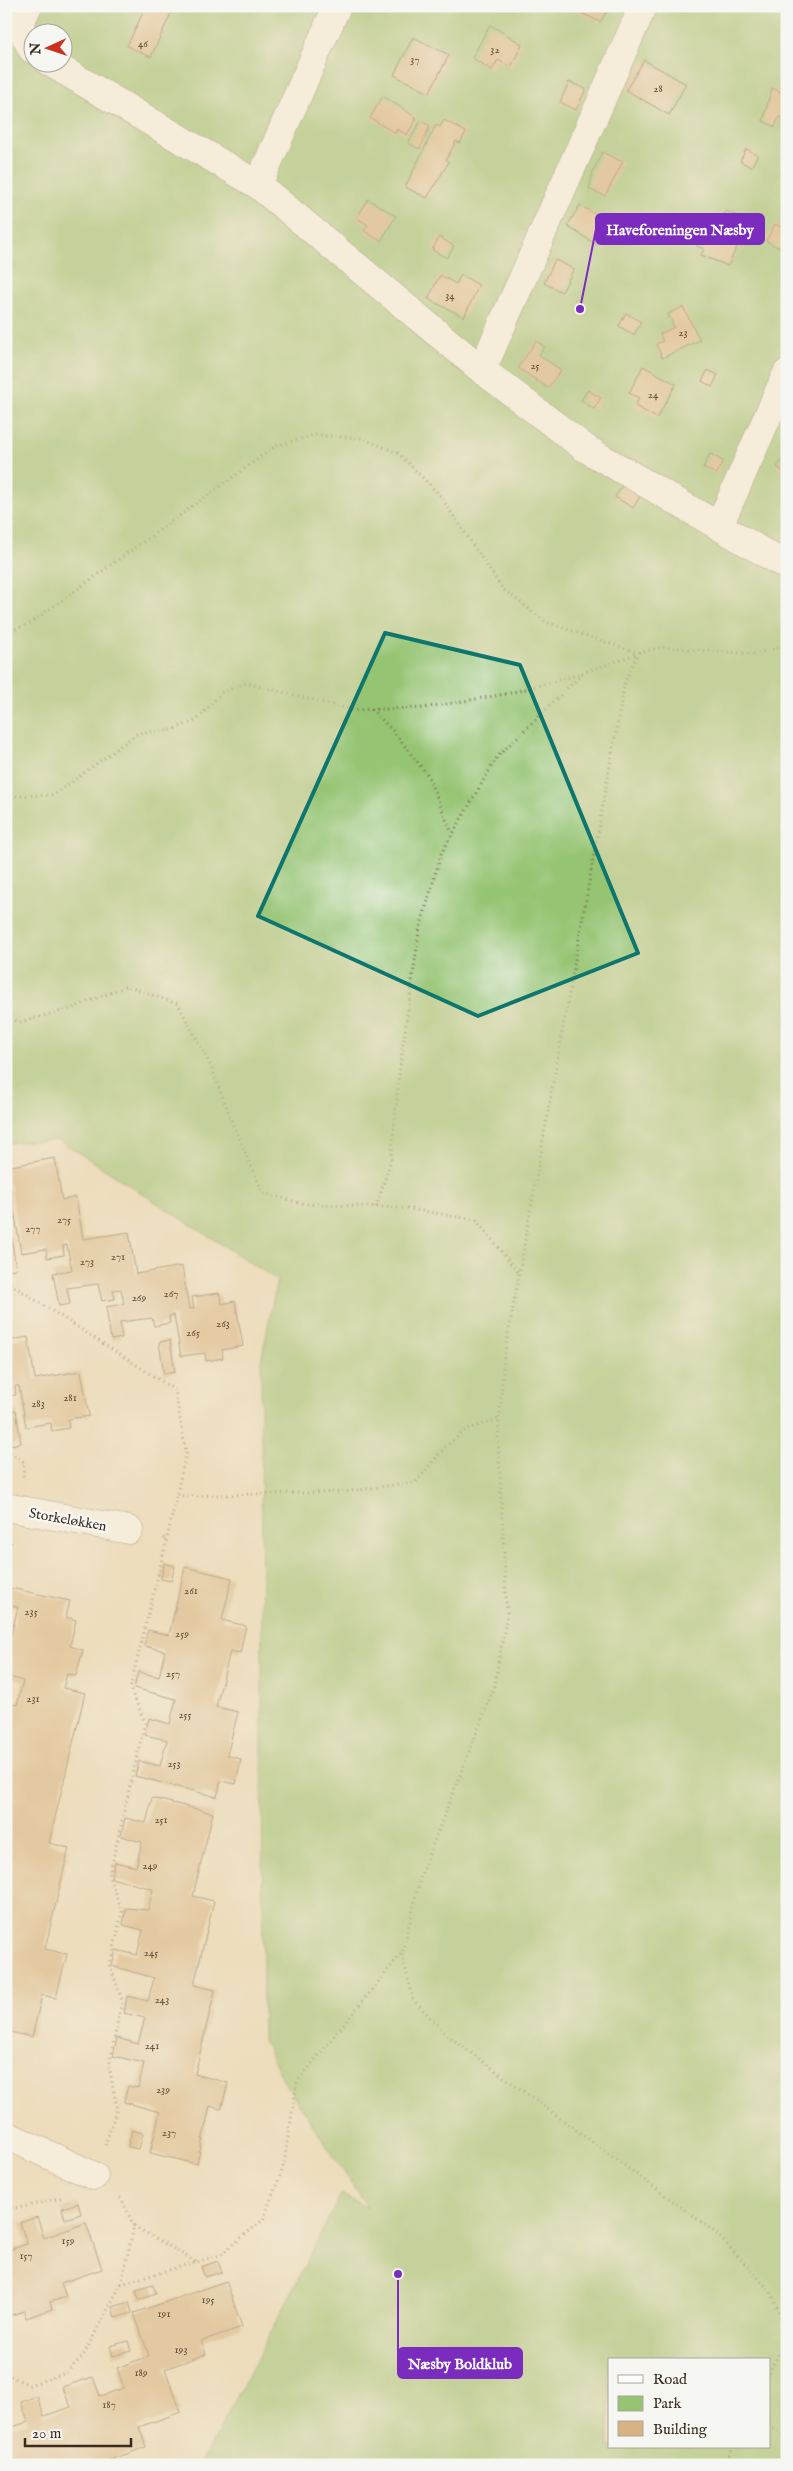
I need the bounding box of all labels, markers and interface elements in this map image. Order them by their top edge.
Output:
north arrow [22,22,72,72]
house number: 46 [138,37,148,51]
text: N [27,42,45,56]
house number: 32 [490,43,500,57]
house number: 37 [410,53,420,67]
house number: 28 [653,82,663,96]
callout: Haveforeningen Næsby [596,214,764,244]
text: Haveforeningen Næsby [606,221,754,240]
house number: 34 [445,289,455,303]
house number: 23 [678,326,688,340]
house number: 25 [530,359,540,373]
house number: 24 [648,388,659,402]
house number: 275 [57,1213,71,1227]
house number: 277 [25,1222,41,1236]
house number: 271 [111,1250,125,1264]
house number: 273 [80,1255,94,1269]
house number: 267 [164,1287,178,1301]
house number: 269 [132,1291,146,1305]
house number: 263 [216,1317,230,1331]
house number: 265 [186,1326,200,1340]
house number: 281 [63,1391,77,1405]
house number: 283 [31,1397,45,1411]
street label: Storkeløkken [28,1504,109,1536]
house number: 261 [184,1584,198,1598]
house number: 235 [24,1605,38,1619]
house number: 259 [175,1627,189,1641]
house number: 257 [166,1667,180,1681]
house number: 231 [26,1692,40,1706]
house number: 255 [178,1708,192,1722]
house number: 253 [167,1757,181,1771]
house number: 251 [154,1813,168,1827]
house number: 249 [142,1859,158,1873]
house number: 245 [144,1946,158,1960]
house number: 243 [155,1993,169,2007]
house number: 241 [145,2039,159,2053]
house number: 239 [156,2083,170,2097]
house number: 237 [162,2126,176,2140]
house number: 159 [62,2234,75,2248]
house number: 157 [19,2249,33,2263]
house number: 195 [202,2293,214,2307]
house number: 191 [158,2307,170,2321]
house number: 193 [174,2343,188,2357]
callout: Næsby Boldklub [398,2348,522,2378]
text: Næsby Boldklub [407,2355,512,2374]
legend [608,2358,770,2448]
house number: 189 [134,2366,148,2380]
text: Road [653,2370,688,2389]
text: Park [653,2394,683,2413]
house number: 187 [102,2398,116,2412]
scale bar [25,2416,131,2448]
text: Building [653,2420,708,2439]
text: 20 m [32,2424,62,2443]

